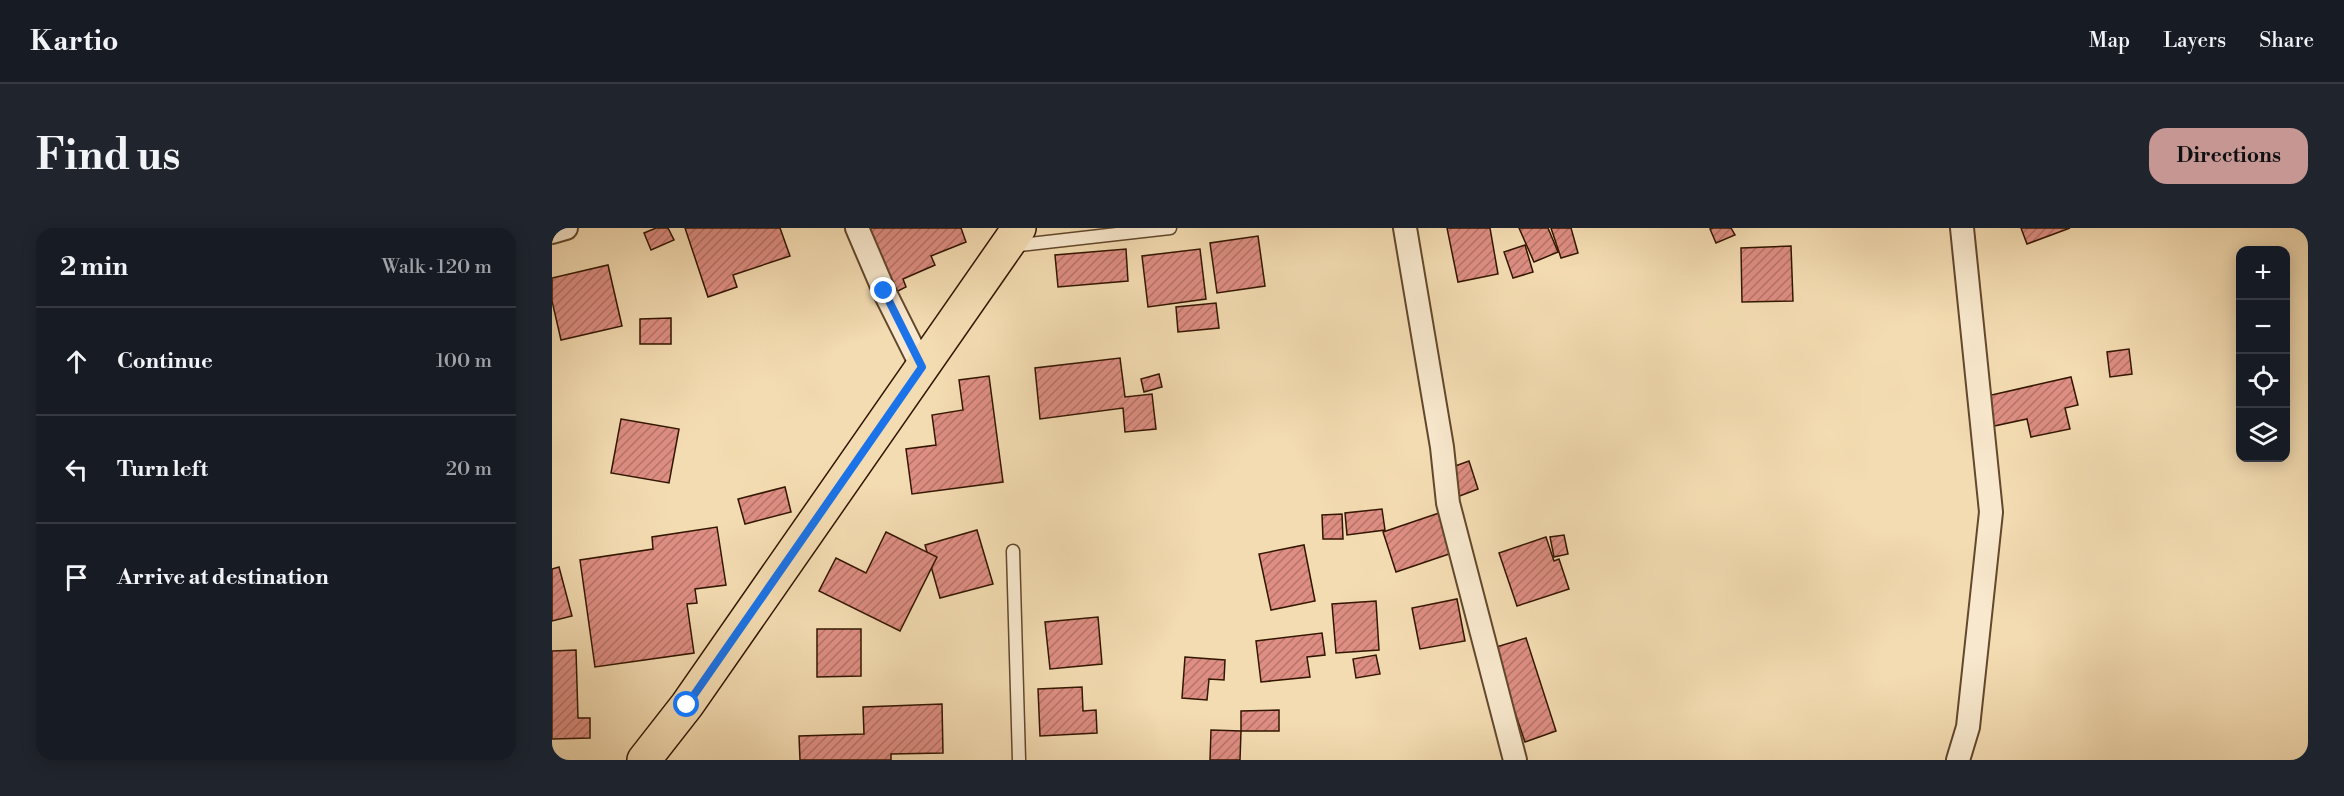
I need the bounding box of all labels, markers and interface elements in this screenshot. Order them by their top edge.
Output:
text: Kartio [30,24,119,59]
text: Map [2089,28,2130,54]
text: Layers [2163,28,2226,54]
text: Share [2259,28,2314,54]
button: Directions [2149,128,2308,184]
text: Find us [36,130,180,183]
map controls [2236,246,2290,462]
button: + [2236,246,2290,300]
text: 2 min [60,251,128,283]
text: Walk · 120 m [382,255,492,280]
route end [870,277,896,303]
button: − [2236,300,2290,354]
icon: ahead [60,345,93,378]
text: Continue [117,348,213,375]
text: 100 m [436,349,492,374]
button: locate [2236,354,2290,408]
button: layers [2236,408,2290,462]
icon: left [60,453,93,486]
text: Turn left [117,456,208,483]
text: 20 m [446,457,492,482]
icon: arrive [60,561,93,594]
text: Arrive at destination [117,564,329,591]
route start [673,691,699,717]

